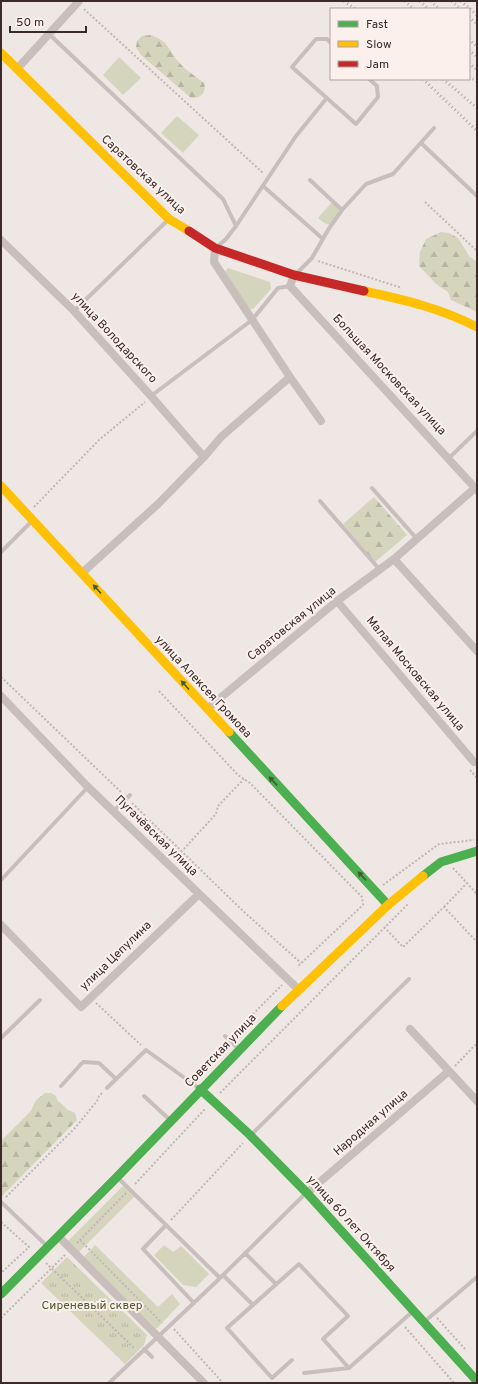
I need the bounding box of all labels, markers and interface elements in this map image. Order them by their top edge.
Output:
scale bar [10,8,86,34]
legend [330,8,470,80]
text: 50 m [16,15,44,31]
text: Fast [366,17,388,33]
text: Slow [366,37,392,53]
text: Jam [366,57,389,73]
street label: Саратовская улица [97,132,189,218]
street label: улица Володарского [68,289,161,387]
street label: Большая Московская улица [329,311,449,439]
street label: Саратовская улица [244,583,340,665]
one-way arrow [93,584,102,595]
street label: Малая Московская улица [362,613,468,735]
street label: улица Алексея Громова [151,632,255,742]
one-way arrow [181,681,190,690]
one-way arrow [269,776,278,786]
street label: Пугачёвская улица [111,792,201,880]
one-way arrow [357,871,366,881]
street label: улица Цепулина [77,918,155,994]
street label: Советская улица [182,1011,260,1091]
street label: Народная улица [330,1086,412,1160]
street label: улица 60 лет Октября [303,1172,399,1276]
park label: Сиреневый сквер [42,1298,143,1314]

